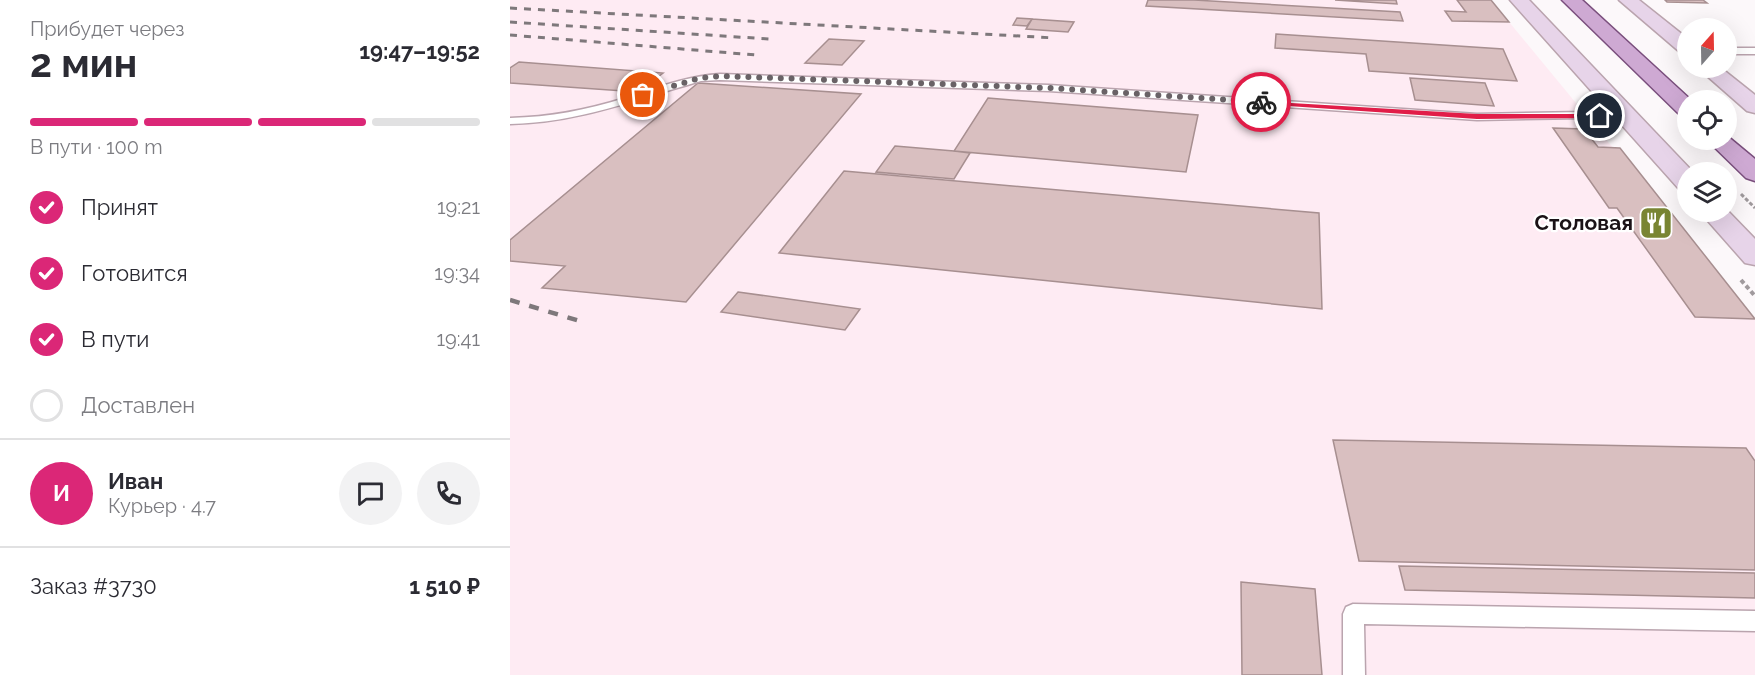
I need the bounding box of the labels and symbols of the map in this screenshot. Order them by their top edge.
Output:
north arrow [1677,18,1737,78]
pin [617,69,668,120]
courier [1231,72,1291,132]
pin [1574,90,1625,141]
restaurant icon: Столовая [1638,205,1674,241]
place label: Столовая [1534,210,1633,235]

